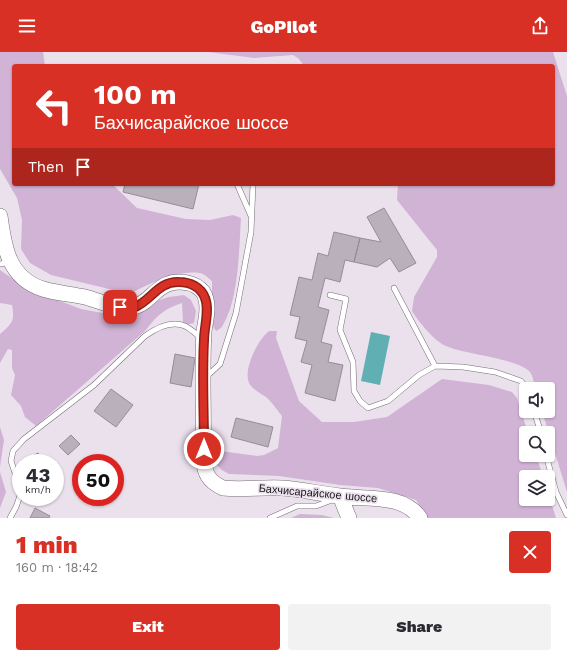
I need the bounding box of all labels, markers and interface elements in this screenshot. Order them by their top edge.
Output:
icon: menu [16,15,38,37]
icon: share [529,15,551,37]
text: GoPilot [250,16,317,37]
text: 100 m [94,78,177,111]
icon: left [28,80,80,132]
text: Бахчисарайское шоссе [94,112,289,133]
icon: arrive [72,156,94,178]
text: Then [28,158,64,176]
pin [103,290,137,324]
icon: arrive [109,296,131,318]
map controls [519,382,555,506]
button: sound [519,382,555,418]
button: search [519,426,555,462]
position arrow [183,428,225,470]
speed limit sign: 50 [72,454,124,506]
text: 43 [26,463,50,487]
button: layers [519,470,555,506]
street label: Бахчисарайское шоссе [258,482,378,505]
text: km/h [25,484,51,495]
text: 1 min [16,531,78,559]
button: close [509,531,551,573]
text: 160 m · 18:42 [16,560,98,575]
button: Exit [16,604,280,650]
button: Share [288,604,551,650]

